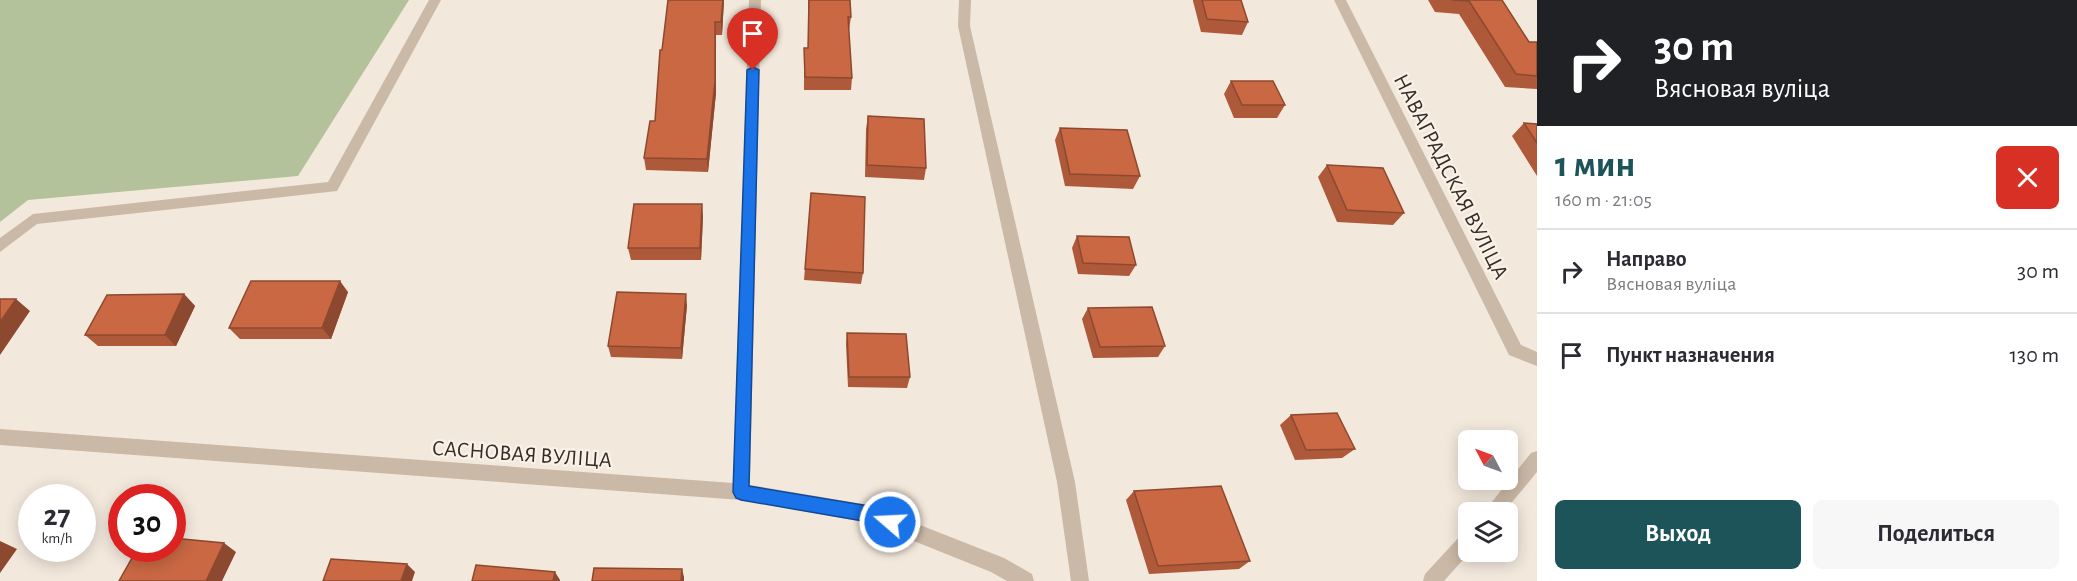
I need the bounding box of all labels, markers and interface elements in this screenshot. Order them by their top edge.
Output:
pin [727,8,778,70]
icon: arrive [736,17,769,50]
icon: right [1555,24,1633,102]
text: 30 m [1654,26,1734,68]
street label: НАВАГРАДСКАЯ ВУЛІЦА [1390,70,1513,283]
text: Вясновая вуліца [1654,75,1830,102]
button: close [1996,146,2059,209]
text: 1 мин [1555,147,1635,183]
text: 160 m · 21:05 [1555,190,1652,210]
text: Направо [1606,248,1687,270]
icon: right [1555,255,1588,288]
text: 30 m [2017,260,2059,282]
text: Вясновая вуліца [1606,274,1736,294]
icon: arrive [1555,339,1588,372]
text: Пункт назначения [1606,344,1775,366]
text: 130 m [2010,344,2059,366]
north arrow [1458,430,1518,490]
map controls [1458,430,1518,562]
street label: САСНОВАЯ ВУЛІЦА [431,437,613,471]
speed limit sign: 30 [108,484,186,562]
position arrow [858,490,922,554]
button: Выход [1555,500,1801,569]
button: Поделиться [1813,500,2059,569]
text: 27 [43,501,71,531]
button: layers [1458,502,1518,562]
text: km/h [42,531,72,546]

